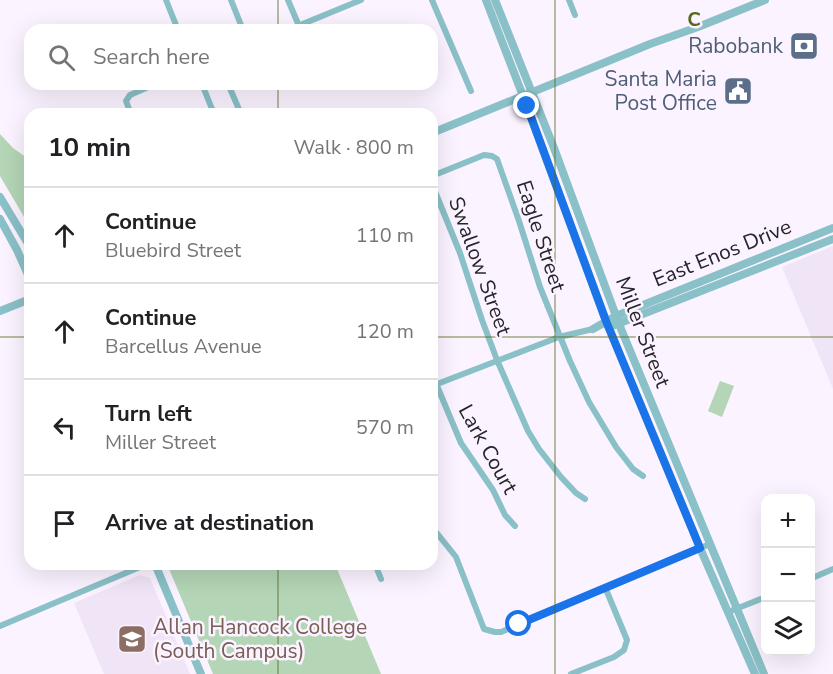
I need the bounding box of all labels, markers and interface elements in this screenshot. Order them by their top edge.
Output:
text: C [687,6,701,33]
search box [24,24,438,90]
bank icon: Rabobank [788,30,820,62]
place label: Rabobank [688,32,783,60]
icon: search [45,41,78,74]
text: Search here [93,42,210,72]
place label: Santa Maria Post Office [605,65,717,117]
public building icon: Santa Maria Post Office [722,75,754,107]
route end [513,92,539,118]
text: 10 min [48,130,131,165]
text: Walk · 800 m [294,134,414,161]
street label: Eagle Street [510,177,572,296]
street label: Swallow Street [442,193,518,340]
text: Continue [105,207,196,237]
street label: East Enos Drive [649,212,795,294]
icon: ahead [48,219,81,252]
text: 110 m [356,222,414,249]
text: Bluebird Street [105,237,241,264]
street label: Miller Street [609,273,677,392]
text: Continue [105,303,196,333]
icon: ahead [48,315,81,348]
text: 120 m [356,318,414,345]
text: Barcellus Avenue [105,333,262,360]
text: Turn left [105,399,192,429]
street label: Lark Court [452,399,524,499]
icon: left [48,411,81,444]
text: 570 m [356,414,414,441]
text: Miller Street [105,429,216,456]
map controls [761,494,815,656]
button: + [761,494,815,548]
icon: arrive [48,507,81,540]
text: Arrive at destination [105,508,314,538]
button: − [761,548,815,602]
button: layers [761,602,815,656]
route start [505,610,531,636]
place label: Allan Hancock College (South Campus) [153,613,367,665]
school or university icon: Allan Hancock College (South Campus) [116,623,148,655]

